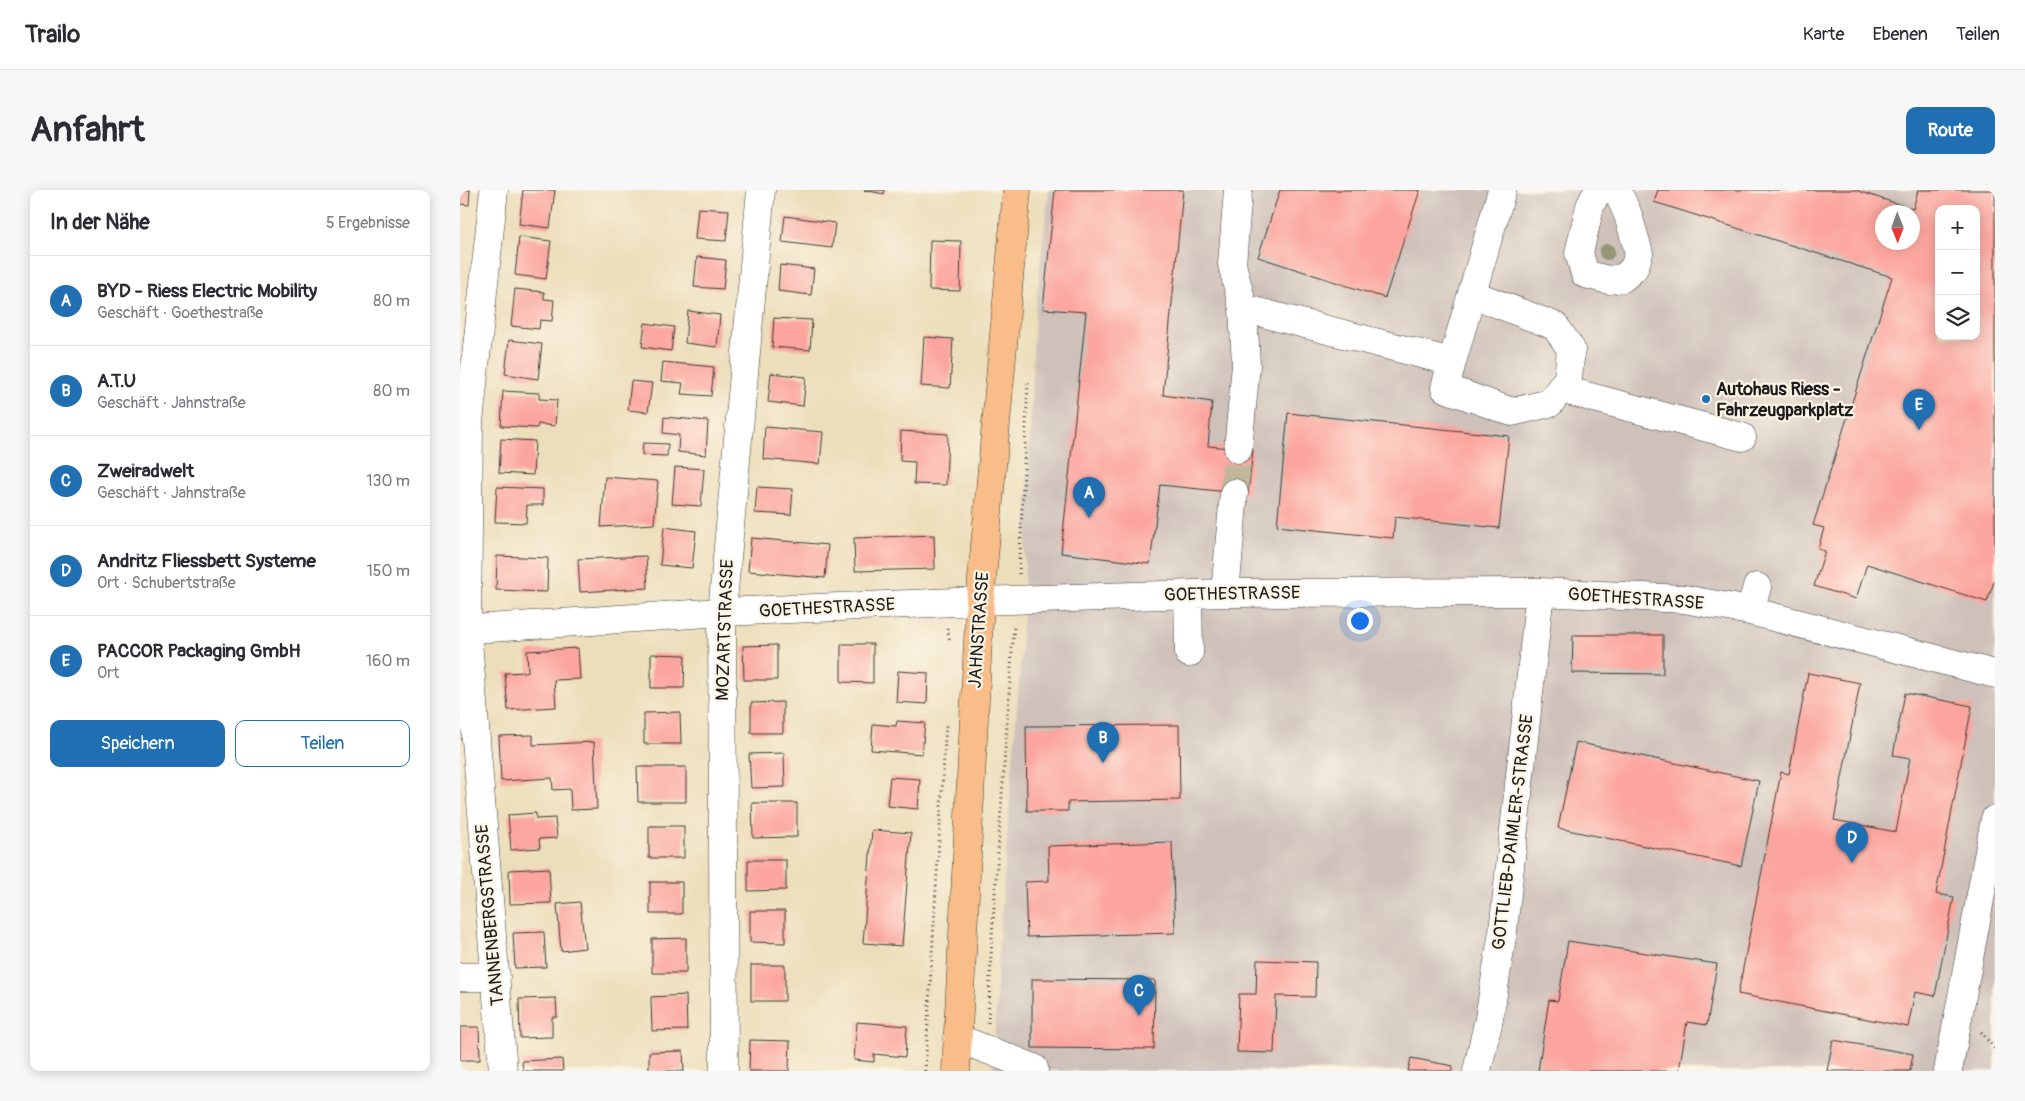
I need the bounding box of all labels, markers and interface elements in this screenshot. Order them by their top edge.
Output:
text: Trailo [25,20,80,49]
text: Karte [1803,23,1844,46]
text: Ebenen [1872,23,1928,46]
text: Teilen [1956,23,2000,46]
button: Route [1906,107,1995,154]
text: Anfahrt [30,108,145,152]
north arrow [1875,205,1920,250]
map controls [1935,205,1980,340]
button: + [1935,205,1980,250]
text: In der Nähe [50,209,150,236]
text: 5 Ergebnisse [326,213,410,233]
button: − [1935,250,1980,295]
text: BYD - Riess Electric Mobility [97,279,317,303]
text: A [61,291,71,311]
text: 80 m [373,291,410,311]
button: layers [1935,295,1980,340]
text: Geschäft · Goethestraße [97,303,263,323]
text: A.T.U [97,369,136,393]
place label: Autohaus Riess - Fahrzeugparkplatz [1716,378,1854,422]
text: B [61,381,71,401]
text: 80 m [373,381,410,401]
pin: E [1903,389,1935,430]
text: Geschäft · Jahnstraße [97,393,246,413]
marker: Autohaus Riess - Fahrzeugparkplatz [1700,393,1712,405]
text: Zweiradwelt [97,459,194,483]
text: C [61,471,71,491]
text: 130 m [366,471,410,491]
pin: A [1073,477,1105,518]
text: Geschäft · Jahnstraße [97,483,246,503]
text: Andritz Fliessbett Systeme [97,549,316,573]
street label: MOZARTSTRASSE [711,559,739,701]
text: D [61,561,71,581]
text: 150 m [366,561,410,581]
street label: JAHNSTRASSE [963,571,995,689]
text: Ort · Schubertstraße [97,573,236,593]
street label: GOETHESTRASSE [1164,581,1300,607]
street label: GOETHESTRASSE [1567,583,1705,615]
street label: GOETHESTRASSE [758,593,896,623]
your location [1347,608,1373,634]
text: PACCOR Packaging GmbH [97,639,301,663]
text: E [62,651,70,671]
text: 160 m [366,651,410,671]
text: Ort [97,663,119,683]
street label: GOTTLIEB-DAIMLER-STRASSE [1487,713,1539,951]
button: Speichern [50,720,225,767]
button: Teilen [235,720,410,767]
pin: B [1087,722,1119,763]
pin: D [1836,822,1868,863]
street label: TANNENBERGSTRASSE [471,823,509,1007]
pin: C [1123,975,1155,1016]

